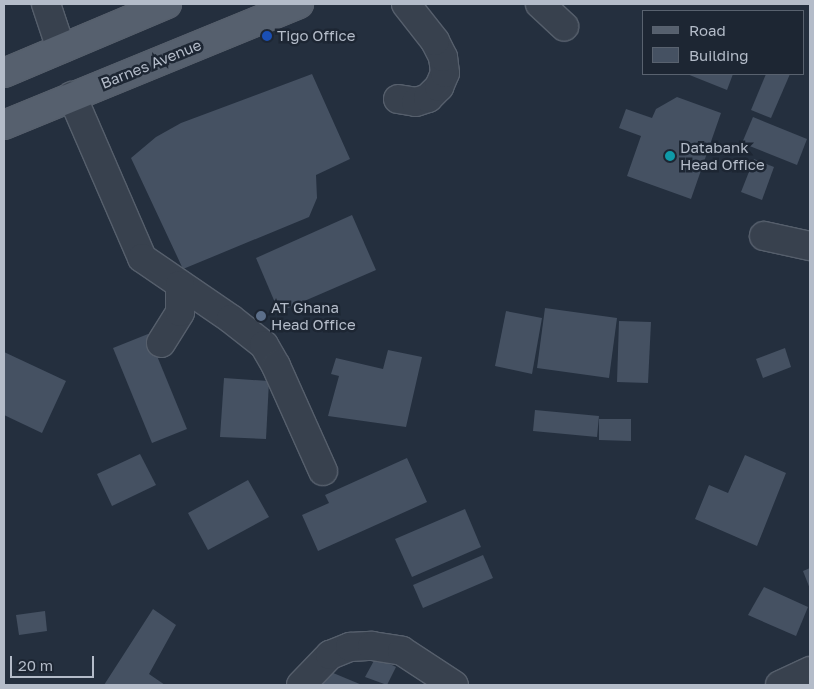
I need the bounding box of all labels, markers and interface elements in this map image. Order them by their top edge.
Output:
legend [642,10,804,75]
text: Road [689,21,726,39]
place label: Tigo Office [277,27,355,45]
marker: Tigo Office [261,30,273,42]
street label: Barnes Avenue [98,36,204,92]
text: Building [689,46,749,64]
place label: Databank Head Office [680,138,765,173]
marker: Databank Head Office [664,150,676,162]
place label: AT Ghana Head Office [271,298,356,333]
marker: AT Ghana Head Office [255,310,267,322]
scale bar [12,646,96,678]
text: 20 m [18,656,53,674]

